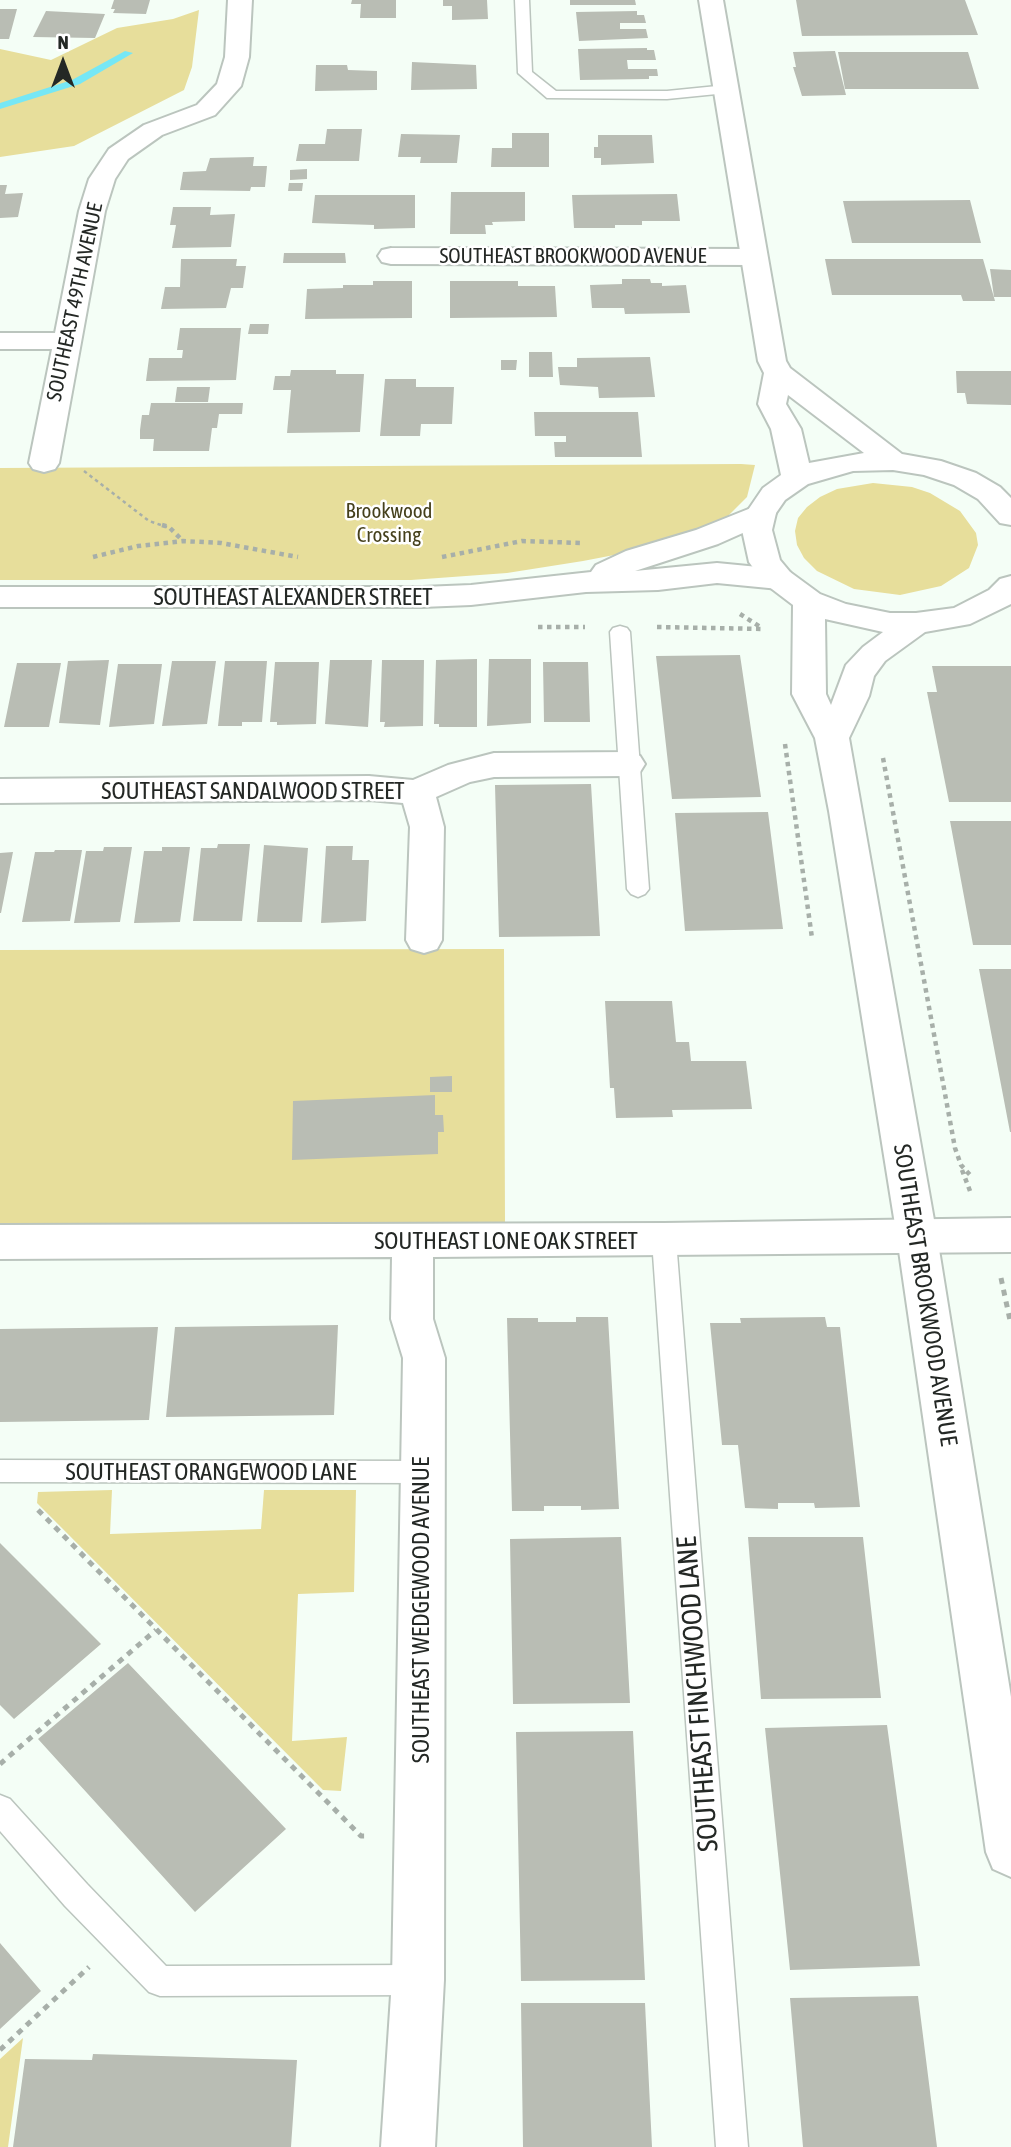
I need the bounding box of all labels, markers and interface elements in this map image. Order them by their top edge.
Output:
north arrow [28,28,98,98]
text: N [57,31,69,53]
street label: SOUTHEAST 49TH AVENUE [42,201,108,403]
street label: SOUTHEAST BROOKWOOD AVENUE [439,243,707,269]
park label: Brookwood Crossing [345,498,433,548]
street label: SOUTHEAST ALEXANDER STREET [153,583,433,611]
street label: SOUTHEAST SANDALWOOD STREET [101,777,405,805]
street label: SOUTHEAST BROOKWOOD AVENUE [887,1142,963,1448]
street label: SOUTHEAST LONE OAK STREET [374,1227,638,1255]
street label: SOUTHEAST WEDGEWOOD AVENUE [407,1457,435,1763]
street label: SOUTHEAST ORANGEWOOD LANE [66,1458,356,1486]
street label: SOUTHEAST FINCHWOOD LANE [670,1535,726,1853]

